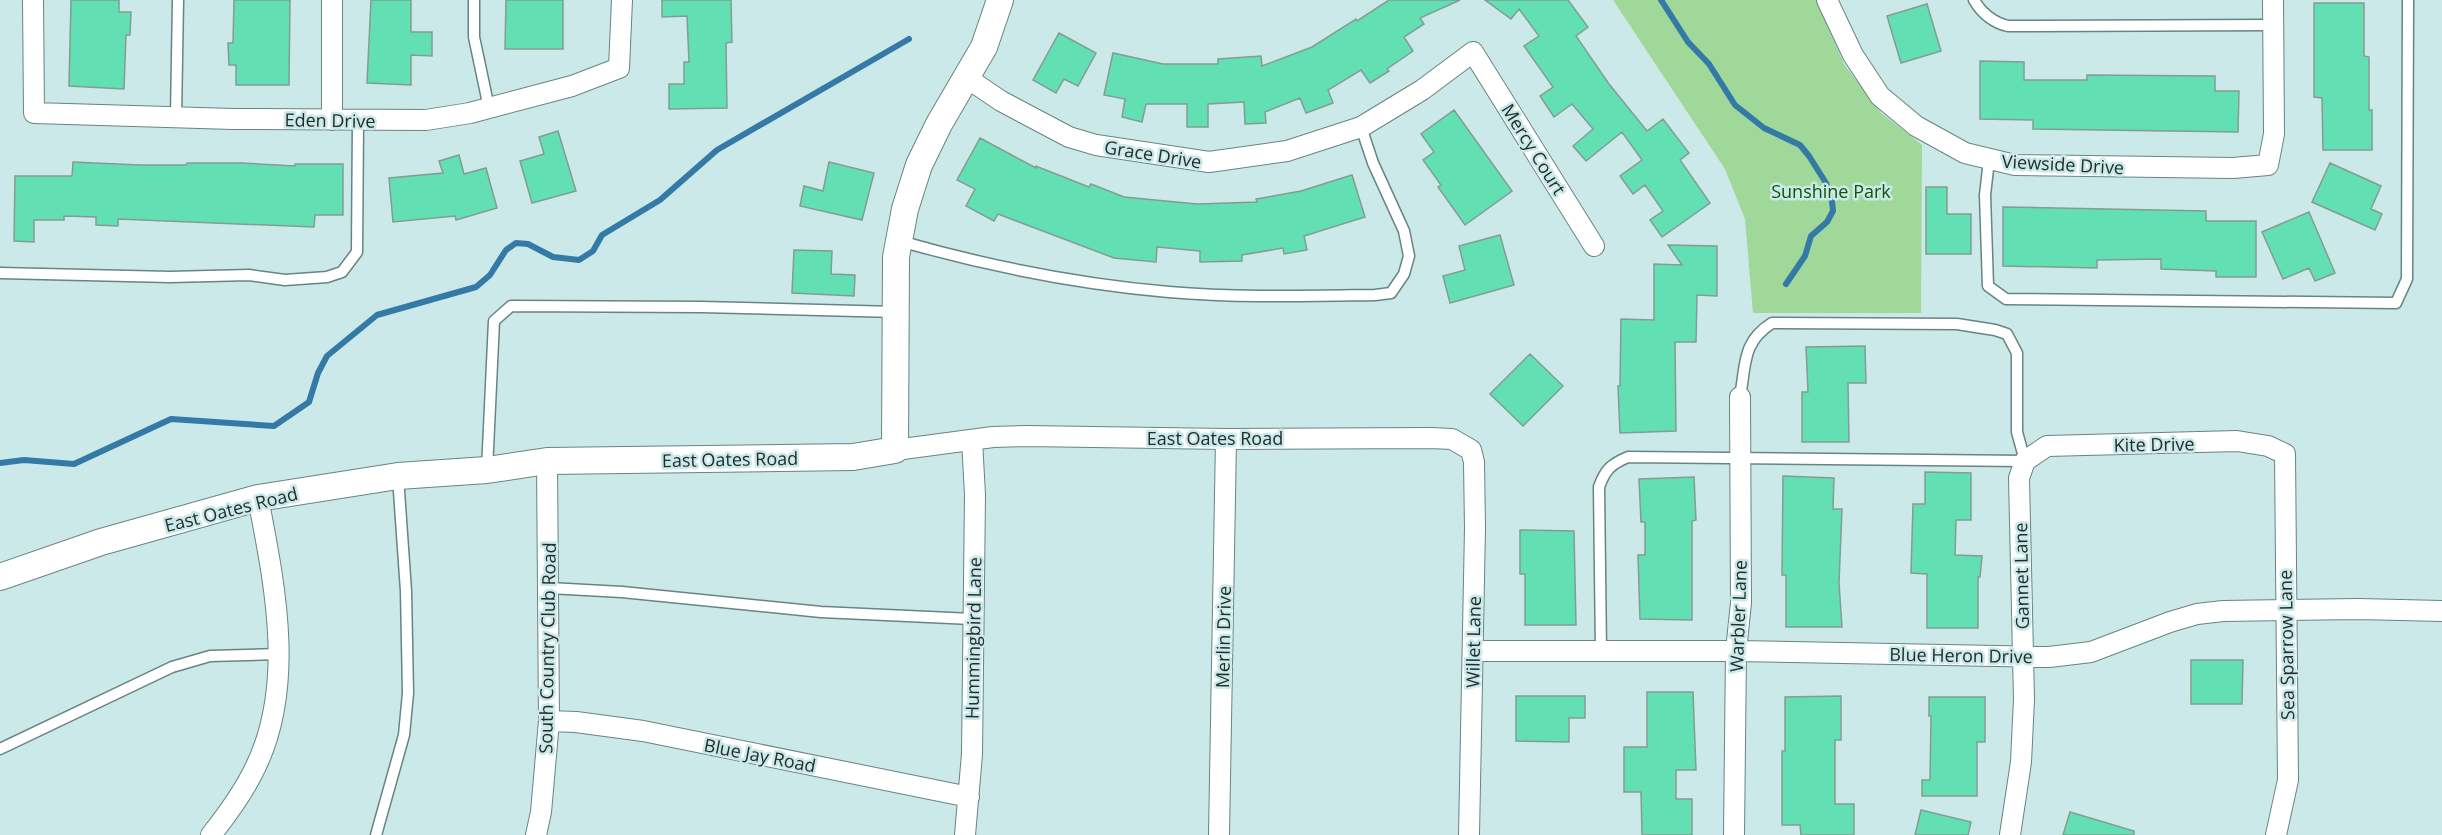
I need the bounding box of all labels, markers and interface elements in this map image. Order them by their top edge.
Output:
street label: Mercy Court [1497,99,1571,199]
street label: Eden Drive [284,107,376,133]
street label: Grace Drive [1103,134,1203,174]
street label: Viewside Drive [2001,149,2125,179]
park label: Sunshine Park [1771,179,1891,203]
street label: East Oates Road [1147,426,1283,450]
street label: Kite Drive [2113,431,2195,457]
street label: East Oates Road [662,446,798,472]
street label: East Oates Road [162,481,300,537]
street label: Gannet Lane [2008,522,2034,630]
street label: South Country Club Road [533,542,561,754]
street label: Hummingbird Lane [960,557,986,719]
street label: Warbler Lane [1724,560,1752,672]
street label: Sea Sparrow Lane [2273,570,2299,720]
street label: Merlin Drive [1210,586,1236,688]
street label: Willet Lane [1460,596,1486,688]
street label: Blue Heron Drive [1889,642,2033,668]
street label: Blue Jay Road [702,732,818,778]

